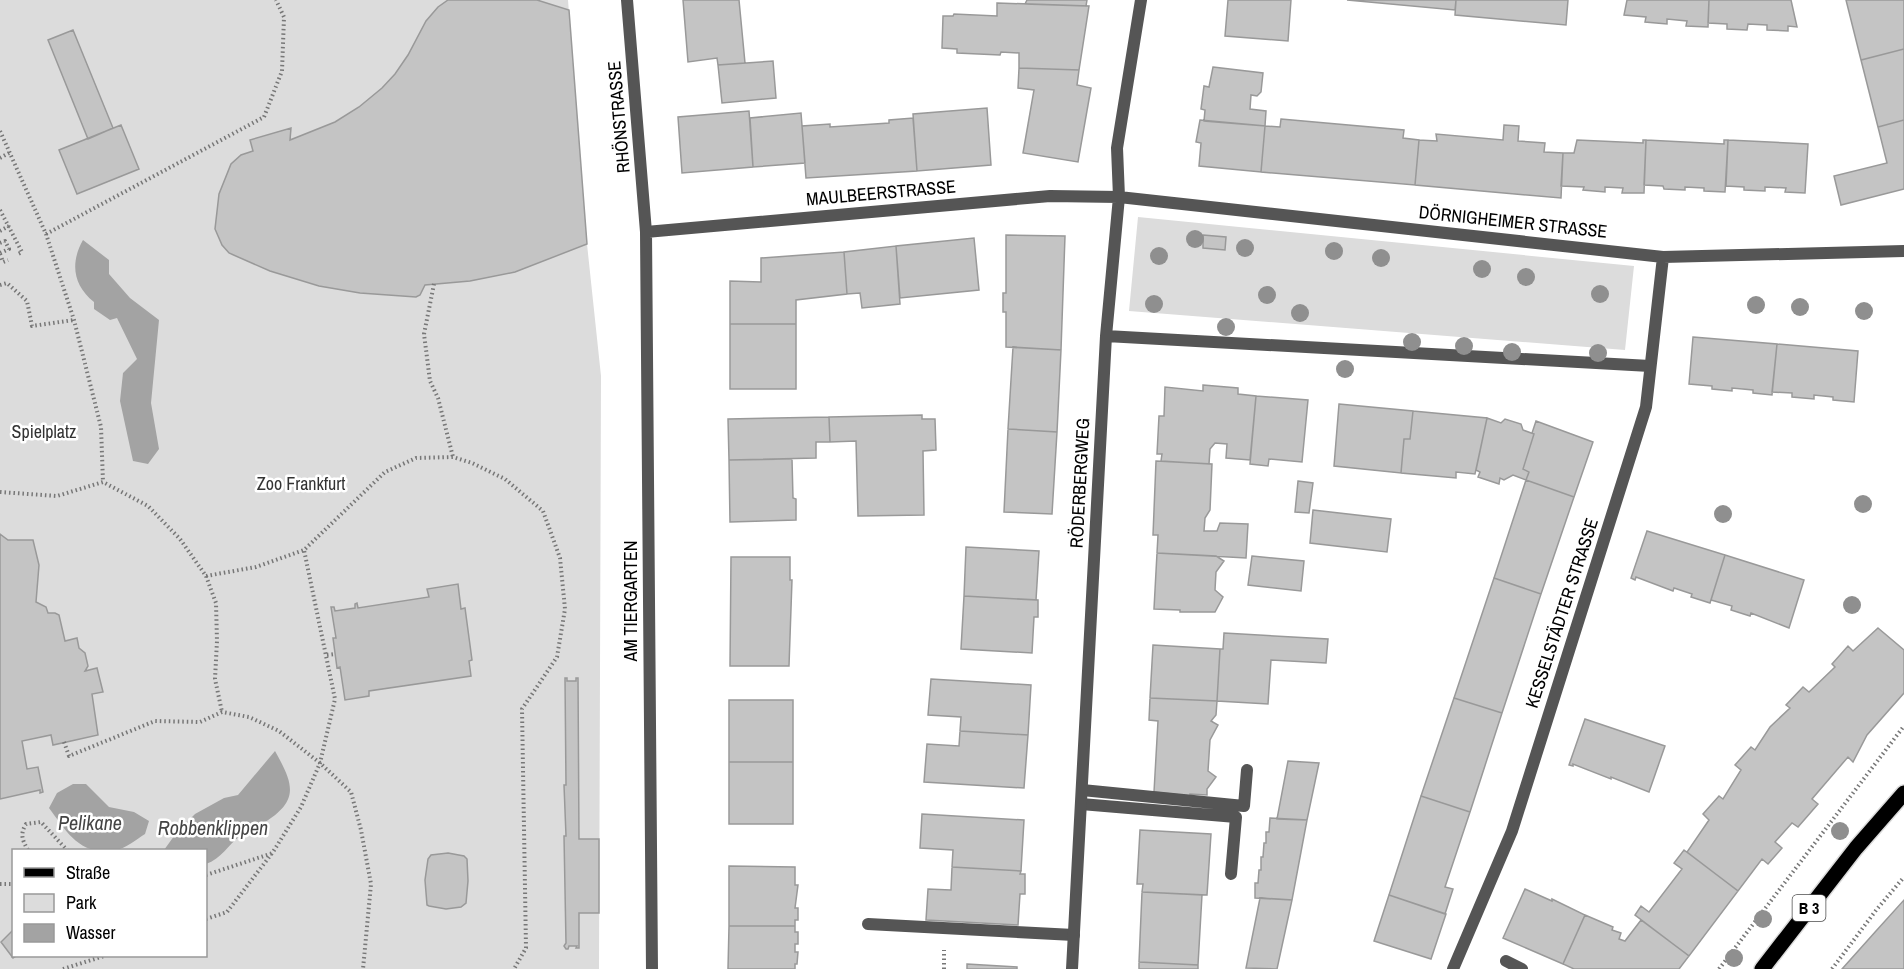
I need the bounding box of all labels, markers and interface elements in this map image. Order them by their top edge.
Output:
street label: RHÖNSTRASSE [601,60,636,174]
street label: MAULBEERSTRASSE [805,174,957,211]
street label: DÖRNIGHEIMER STRASSE [1418,199,1609,244]
street label: RÖDERBERGWEG [1064,417,1095,549]
park label: Spielplatz [12,419,76,444]
park label: Zoo Frankfurt [257,471,345,496]
street label: KESSELSTÄDTER STRASSE [1519,515,1604,711]
street label: AM TIERGARTEN [618,541,643,662]
water label: Pelikane [58,809,122,836]
water label: Robbenklippen [158,814,268,841]
legend [12,849,207,957]
text: Straße [66,860,110,885]
text: Park [66,890,97,915]
road number: B 3 [1792,895,1826,921]
text: Wasser [66,920,116,945]

